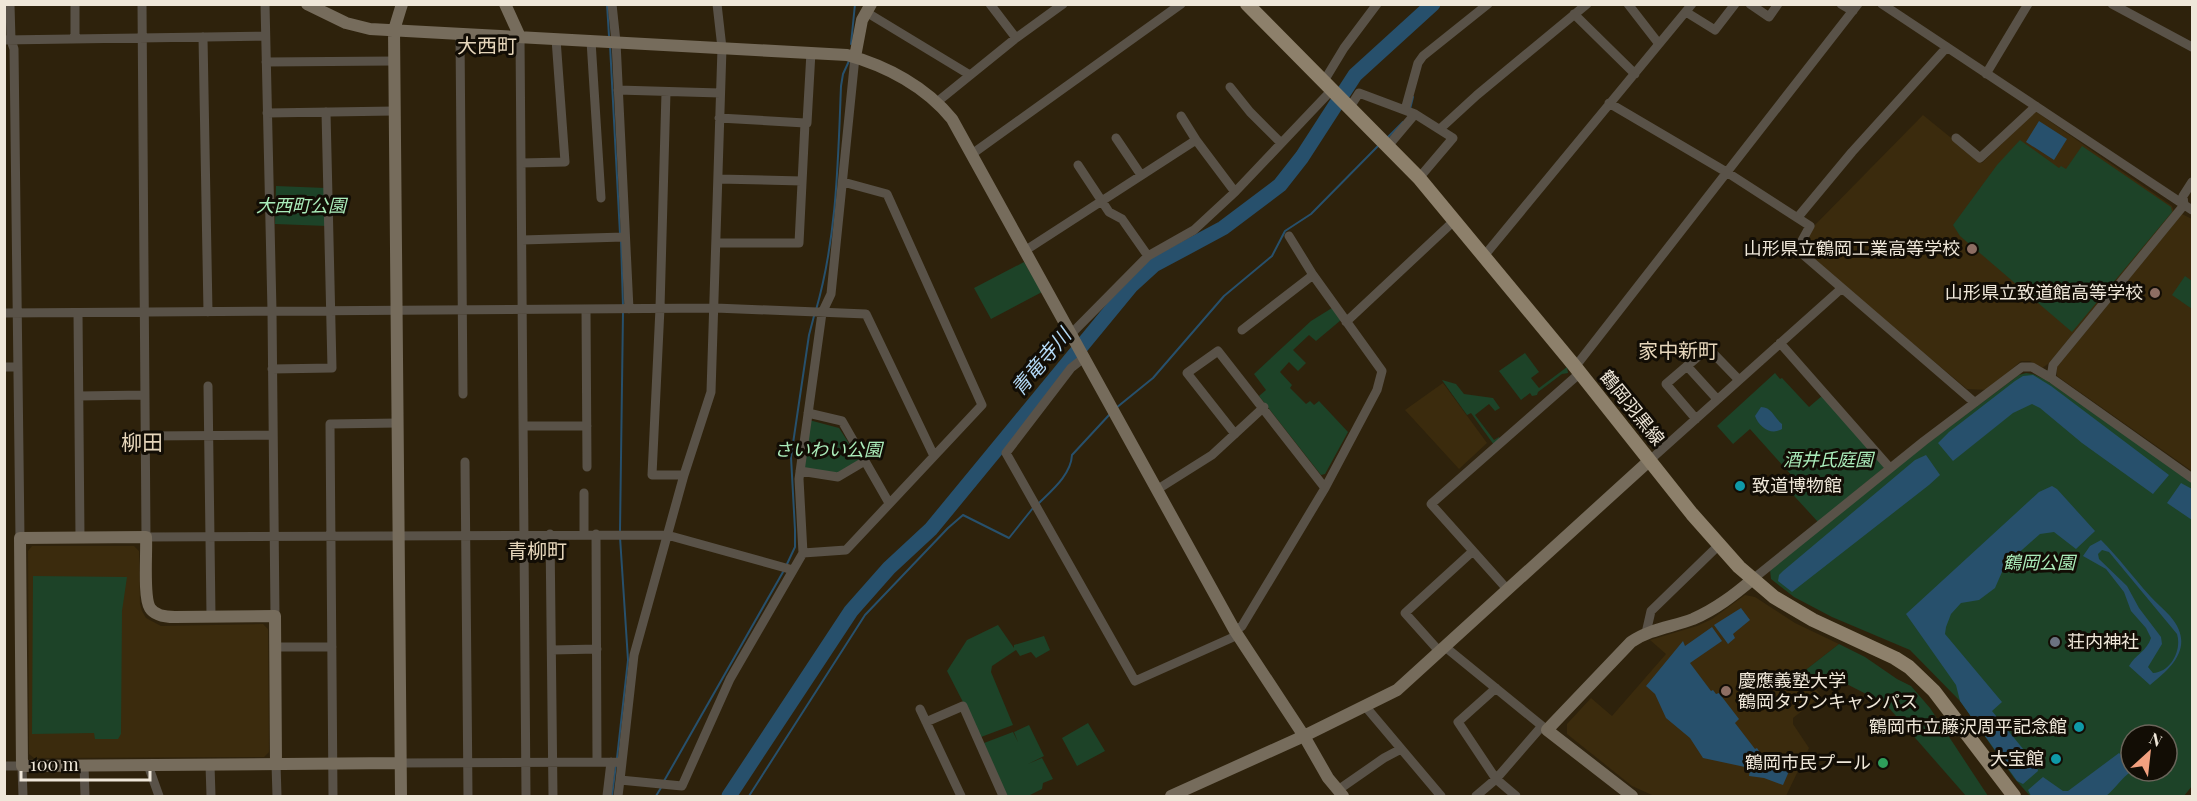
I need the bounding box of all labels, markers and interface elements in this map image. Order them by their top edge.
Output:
district label: 大西町 [457,31,517,58]
park label: 大西町公園 [256,193,349,217]
place label: 山形県立鶴岡工業高等学校 [1744,236,1960,260]
marker: 山形県立鶴岡工業高等学校 [1965,242,1979,256]
place label: 山形県立致道館高等学校 [1945,280,2143,304]
marker: 山形県立致道館高等学校 [2148,286,2162,300]
water label: 青竜寺川 [1004,320,1077,400]
district label: 家中新町 [1638,336,1718,363]
street label: 鶴岡羽黒線 [1595,365,1670,450]
district label: 柳田 [121,427,163,455]
park label: さいわい公園 [774,437,885,461]
park label: 酒井氏庭園 [1783,447,1876,471]
place label: 致道博物館 [1752,473,1842,497]
marker: 致道博物館 [1733,479,1747,493]
district label: 青柳町 [507,536,567,563]
park label: 鶴岡公園 [2003,550,2078,574]
place label: 荘内神社 [2067,629,2139,653]
marker: 荘内神社 [2048,635,2062,649]
place label: 慶應義塾大学 鶴岡タウンキャンパス [1738,668,1918,713]
marker: 慶應義塾大学 鶴岡タウンキャンパス [1719,684,1733,698]
place label: 鶴岡市立藤沢周平記念館 [1869,714,2067,738]
marker: 鶴岡市立藤沢周平記念館 [2072,720,2086,734]
north arrow [2119,723,2179,783]
text: N [2146,727,2166,751]
scale bar [21,744,150,782]
place label: 大宝館 [1990,746,2044,770]
place label: 鶴岡市民プール [1745,750,1871,774]
text: 100 m [30,752,79,776]
marker: 大宝館 [2049,752,2063,766]
marker: 鶴岡市民プール [1876,756,1890,770]

